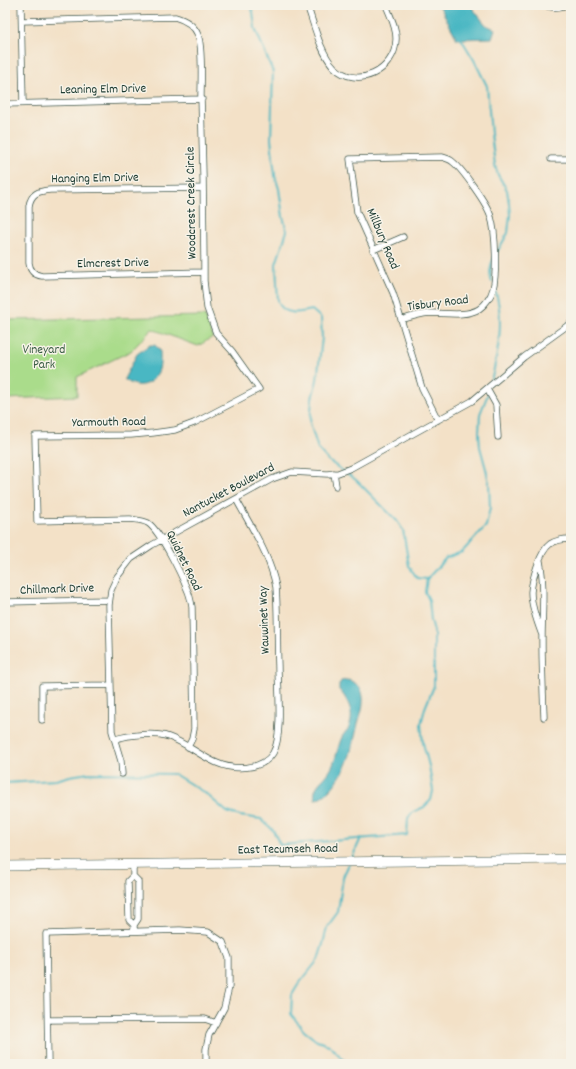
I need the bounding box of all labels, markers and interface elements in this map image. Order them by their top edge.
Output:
street label: Leaning Elm Drive [60,80,147,100]
street label: Woodcrest Creek Circle [182,146,202,260]
street label: Hanging Elm Drive [51,169,139,189]
street label: Millbury Road [361,205,403,273]
street label: Elmcrest Drive [77,254,149,274]
street label: Tisbury Road [406,291,470,317]
park label: Vineyard Park [23,341,65,375]
street label: Yarmouth Road [72,413,146,433]
street label: Nantucket Boulevard [180,459,278,523]
street label: Quidnet Road [160,527,206,595]
street label: Chillmark Drive [20,579,95,601]
street label: Wauwinet Way [254,585,276,654]
street label: East Tecumseh Road [238,840,338,860]

